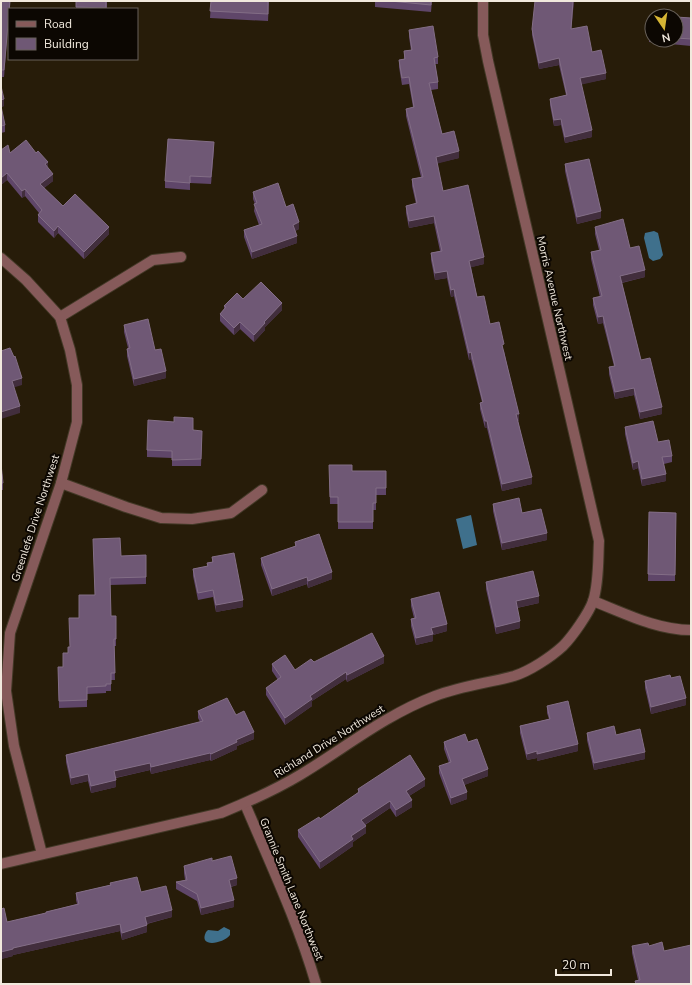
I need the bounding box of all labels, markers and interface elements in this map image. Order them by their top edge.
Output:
legend [8,8,138,60]
north arrow [644,8,684,48]
text: Road [44,16,72,32]
text: N [660,29,672,45]
text: Building [44,36,89,52]
street label: Morris Avenue Northwest [533,235,576,362]
street label: Greenlefe Drive Northwest [8,453,63,584]
street label: Richland Drive Northwest [271,701,387,782]
street label: Grannie Smith Lane Northwest [256,816,327,963]
scale bar [556,951,611,977]
text: 20 m [562,957,590,973]

